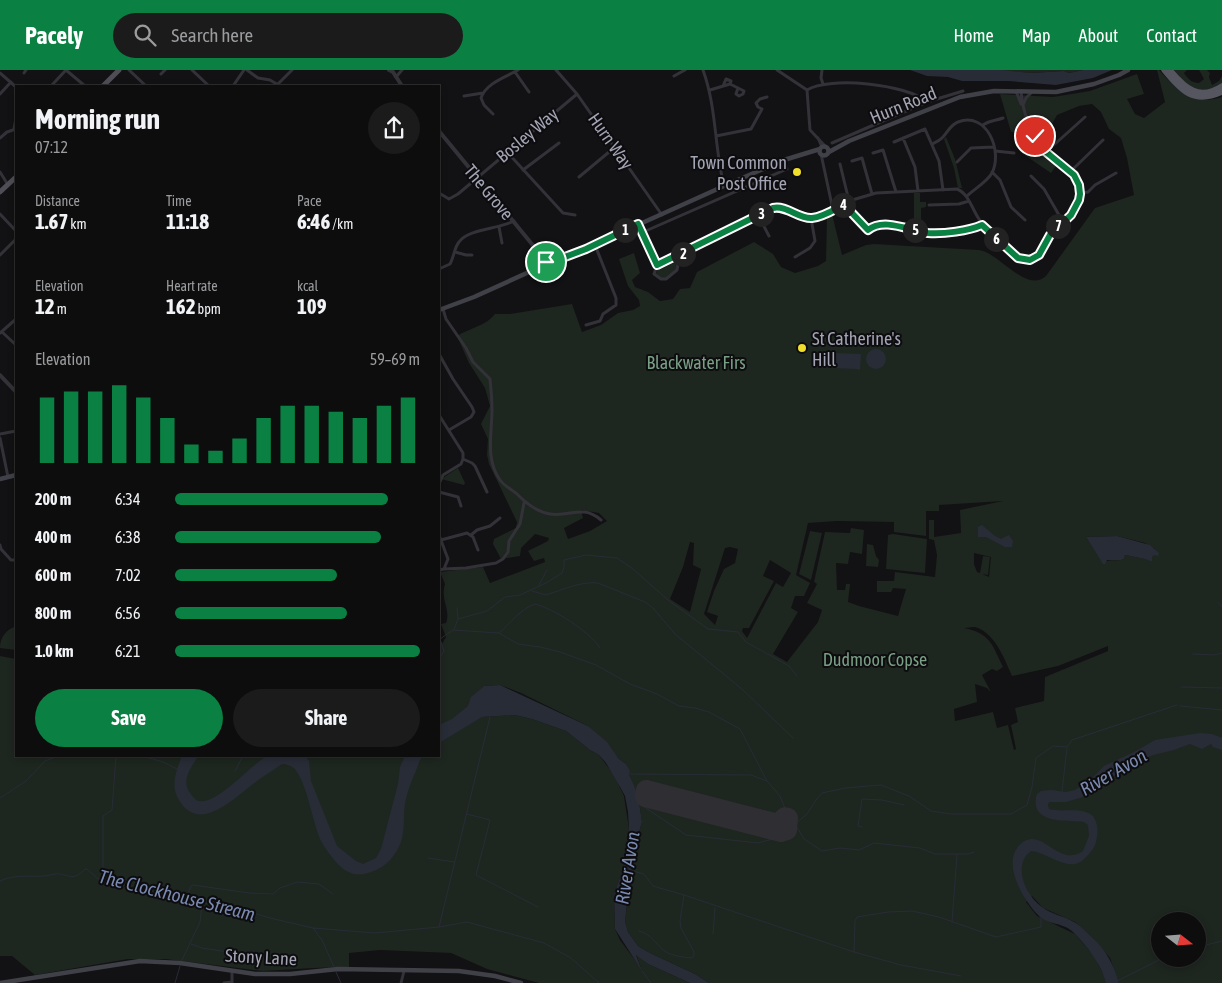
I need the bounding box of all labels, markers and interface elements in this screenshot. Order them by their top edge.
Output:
search box [113,13,463,58]
icon: search [131,21,159,49]
text: Pacely [25,22,83,49]
text: Search here [171,24,253,46]
text: Home [954,25,994,46]
text: Map [1022,25,1051,46]
text: About [1079,25,1118,46]
text: Contact [1146,25,1197,46]
street label: Hurn Road [867,82,939,128]
button: share [368,102,420,154]
text: Morning run [35,103,160,135]
street label: Bosley Way [492,103,562,167]
street label: Hurn Way [584,109,638,173]
pin [1014,115,1056,157]
icon: check [1021,122,1049,150]
text: 07:12 [35,138,68,156]
place label: Town Common Post Office [690,152,787,194]
street label: The Grove [460,160,518,224]
marker: Town Common Post Office [791,166,803,178]
pin: 4 [830,192,856,218]
text: Distance [35,193,80,209]
text: Time [166,193,192,209]
text: Pace [297,193,322,209]
text: 4 [840,197,847,213]
pin: 3 [748,202,774,226]
text: 3 [758,206,765,222]
text: 1.67 [35,209,68,233]
text: 11:18 [166,209,209,233]
text: 6:46 [297,209,330,233]
pin: 7 [1046,214,1070,238]
text: km [68,216,87,232]
text: /km [330,216,353,232]
pin: 1 [612,218,638,242]
pin: 5 [902,218,928,242]
text: 7 [1055,218,1062,234]
text: 1 [622,222,629,238]
text: 5 [912,222,919,238]
pin: 6 [984,226,1008,252]
text: 6 [993,231,1000,247]
pin [525,241,567,283]
pin: 2 [670,242,696,266]
text: 2 [680,246,687,262]
icon: arrive [532,248,560,276]
text: Elevation [35,278,84,294]
text: Heart rate [166,278,218,294]
text: kcal [297,278,318,294]
text: 12 [35,294,55,318]
text: 162 [166,294,196,318]
text: 109 [297,294,327,318]
text: m [55,301,67,317]
text: bpm [196,301,221,317]
place label: St Catherine's Hill [812,328,901,370]
marker: St Catherine's Hill [796,342,808,354]
text: Elevation [35,350,90,368]
text: 59–69 m [370,350,420,368]
park label: Blackwater Firs [646,352,746,373]
text: 200 m [35,490,71,508]
text: 6:34 [115,490,140,508]
text: 400 m [35,528,71,546]
text: 6:38 [115,528,140,546]
text: 600 m [35,566,71,584]
text: 7:02 [115,566,141,584]
text: 800 m [35,604,71,622]
text: 6:56 [115,604,140,622]
text: 1.0 km [35,642,74,660]
text: 6:21 [115,642,140,660]
park label: Dudmoor Copse [823,649,927,670]
button: Save [35,689,223,747]
button: Share [233,689,420,747]
water label: River Avon [1076,744,1150,800]
water label: River Avon [610,830,644,906]
water label: The Clockhouse Stream [96,865,258,925]
north arrow [1151,912,1206,968]
map controls [1151,912,1206,967]
street label: Stony Lane [225,945,297,969]

